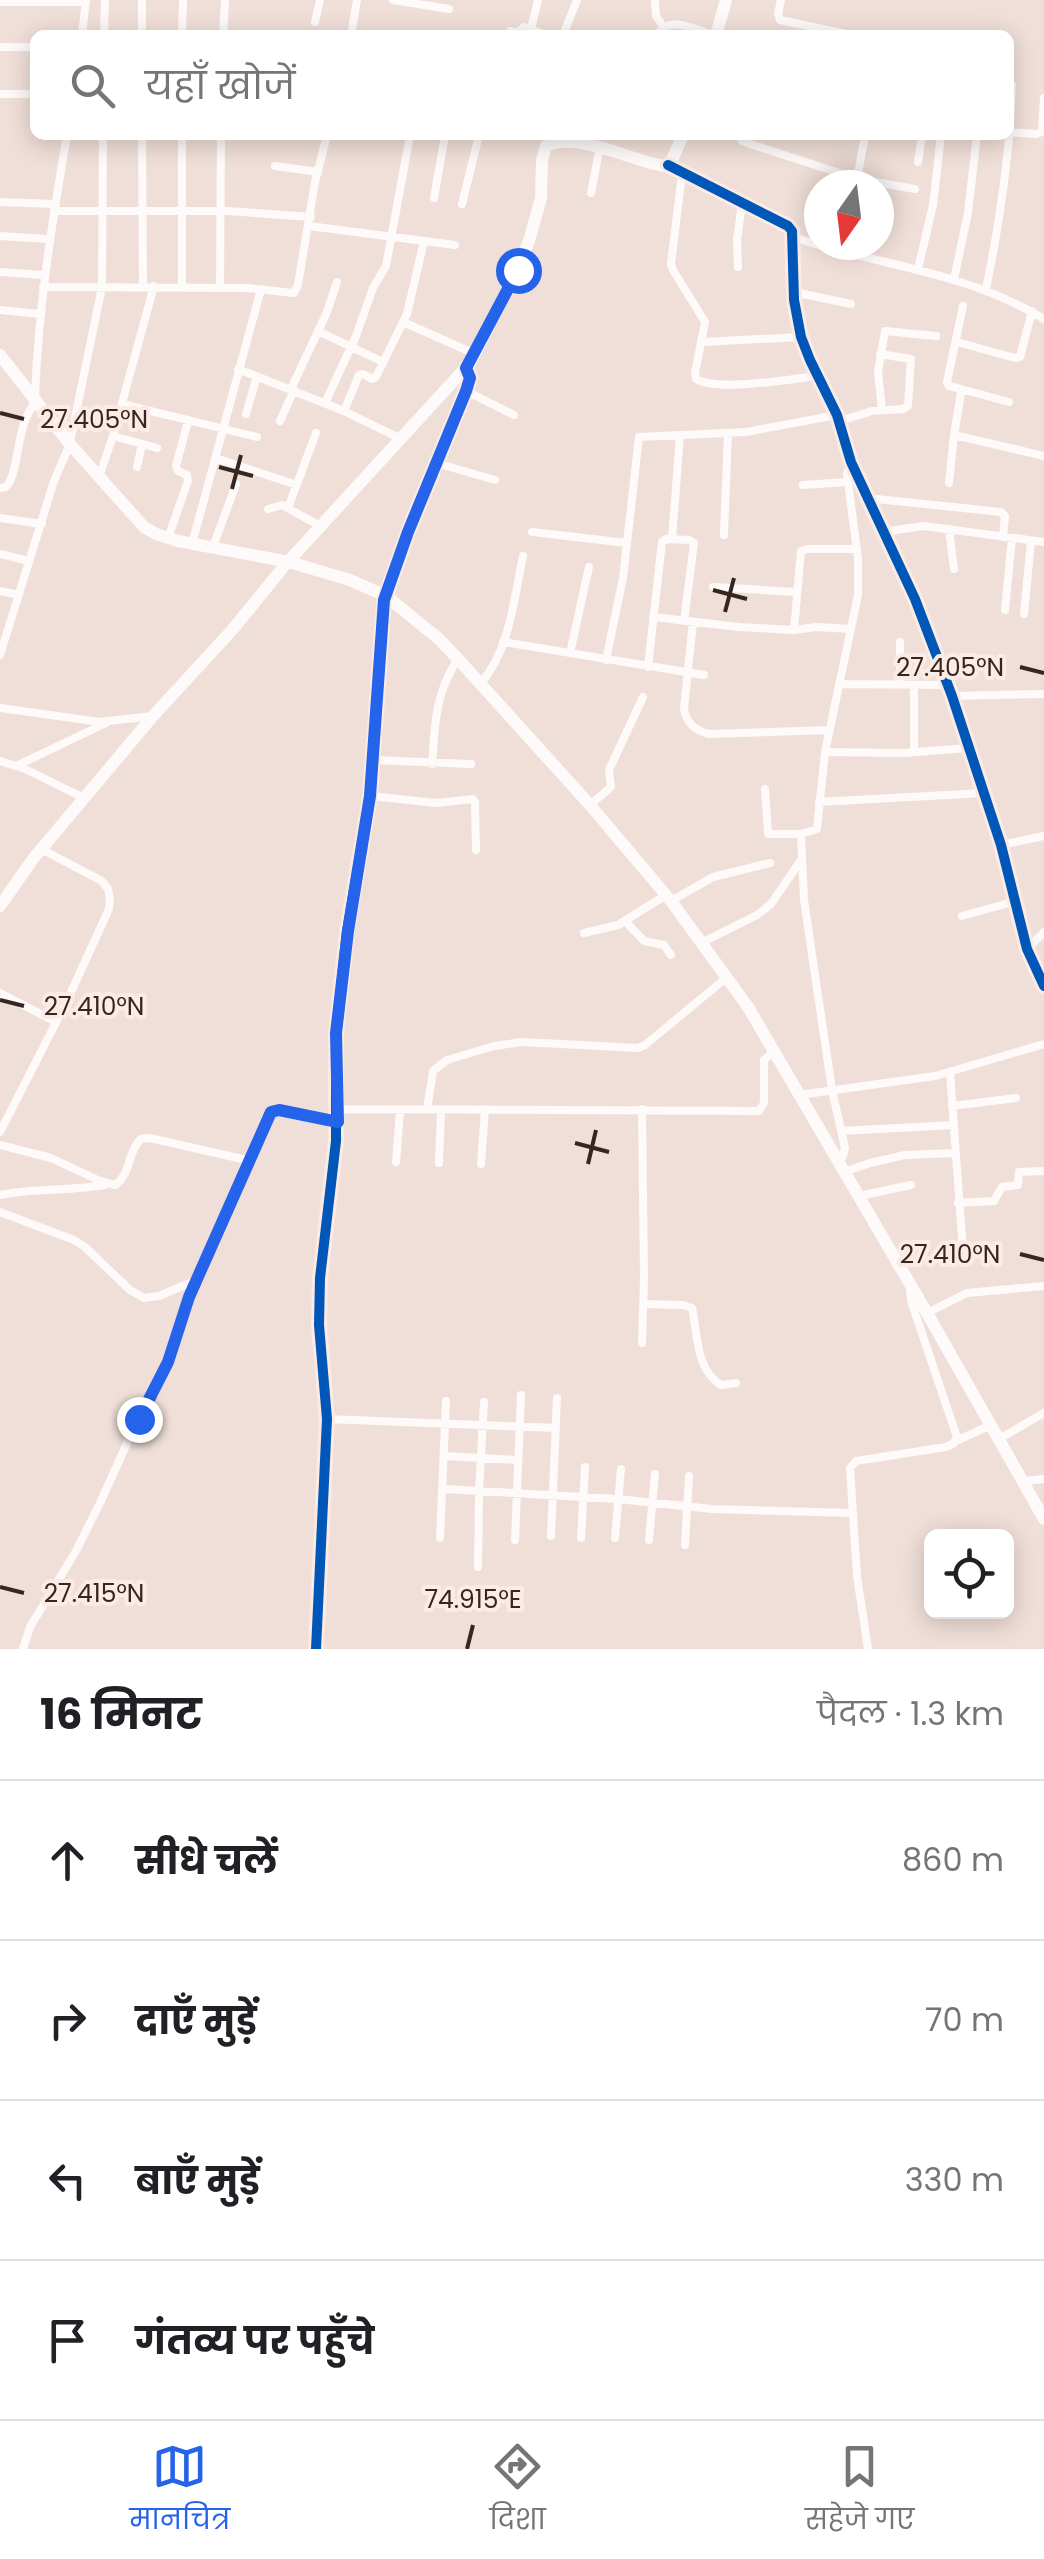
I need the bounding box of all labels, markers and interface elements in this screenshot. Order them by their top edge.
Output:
search box [30,30,1014,140]
icon: search [65,58,120,113]
text: यहाँ खोजें [145,59,295,112]
north arrow [804,170,894,260]
route start [496,248,542,294]
text: 27.405°N [40,402,148,437]
text: 27.405°N [896,650,1004,685]
text: 27.410°N [44,989,144,1024]
text: 27.410°N [900,1237,1000,1272]
route end [117,1397,163,1443]
map controls [924,1529,1014,1619]
button: locate [924,1529,1014,1619]
text: 27.415°N [44,1576,144,1611]
text: 74.915°E [424,1582,522,1617]
text: 16 मिनट [40,1685,202,1744]
text: पैदल · 1.3 km [817,1691,1004,1736]
icon: ahead [40,1833,95,1888]
text: सीधे चलें [135,1834,278,1887]
text: 860 m [902,1837,1004,1882]
icon: right [40,1993,95,2048]
text: दाएँ मुड़ें [135,1994,257,2047]
text: 70 m [925,1997,1004,2042]
icon: left [40,2153,95,2208]
text: बाएँ मुड़ें [135,2154,260,2207]
text: 330 m [905,2157,1004,2202]
icon: arrive [40,2313,95,2368]
text: गंतव्य पर पहुँचे [135,2314,374,2367]
tab: मानचित्र [130,2439,230,2541]
tab: दिशा [489,2439,546,2541]
tab: सहेजे गए [805,2439,914,2541]

